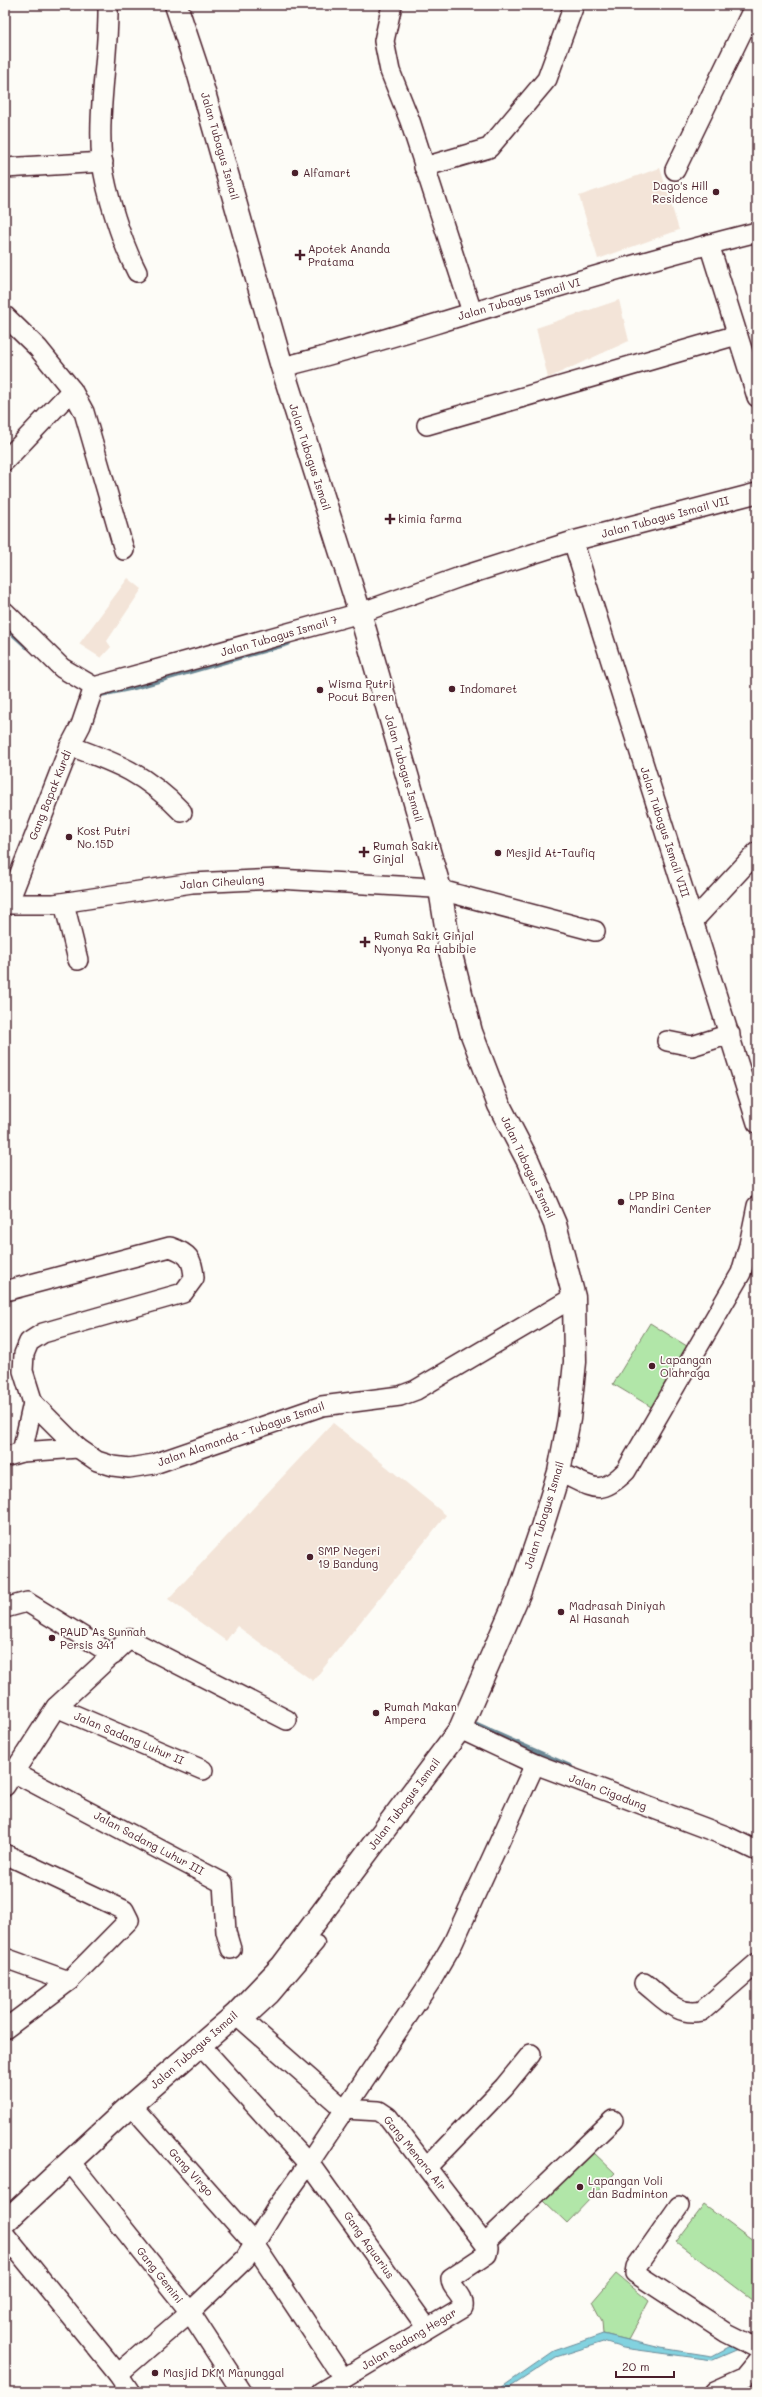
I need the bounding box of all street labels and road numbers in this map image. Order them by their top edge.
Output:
street label: Jalan Tubagus Ismail [198,90,243,201]
street label: Jalan Tubagus Ismail VI [456,274,582,323]
street label: Jalan Tubagus Ismail [286,402,335,512]
street label: Jalan Tubagus Ismail VII [599,492,731,541]
street label: Jalan Tubagus Ismail 7 [219,612,339,659]
street label: Jalan Tubagus Ismail [382,712,427,823]
street label: Gang Bapak Kurdi [25,747,75,842]
street label: Jalan Tubagus Ismail VIII [637,765,694,899]
street label: Jalan Ciheulang [179,871,265,892]
street label: Jalan Tubagus Ismail [498,1113,559,1220]
street label: Jalan Alamanda - Tubagus Ismail [155,1398,326,1469]
street label: Jalan Tubagus Ismail [520,1459,567,1570]
street label: Jalan Sadang Luhur II [72,1708,186,1768]
street label: Jalan Tubagus Ismail [364,1755,443,1853]
street label: Jalan Cigadung [567,1770,649,1813]
street label: Jalan Sadang Luhur III [92,1807,207,1878]
street label: Jalan Tubagus Ismail [147,2007,241,2092]
street label: Gang Menara Air [381,2112,450,2193]
street label: Gang Virgo [166,2144,217,2199]
street label: Gang Aquarius [341,2208,398,2281]
street label: Gang Gemini [134,2243,187,2306]
street label: Jalan Sadang Hegar [358,2304,459,2373]

